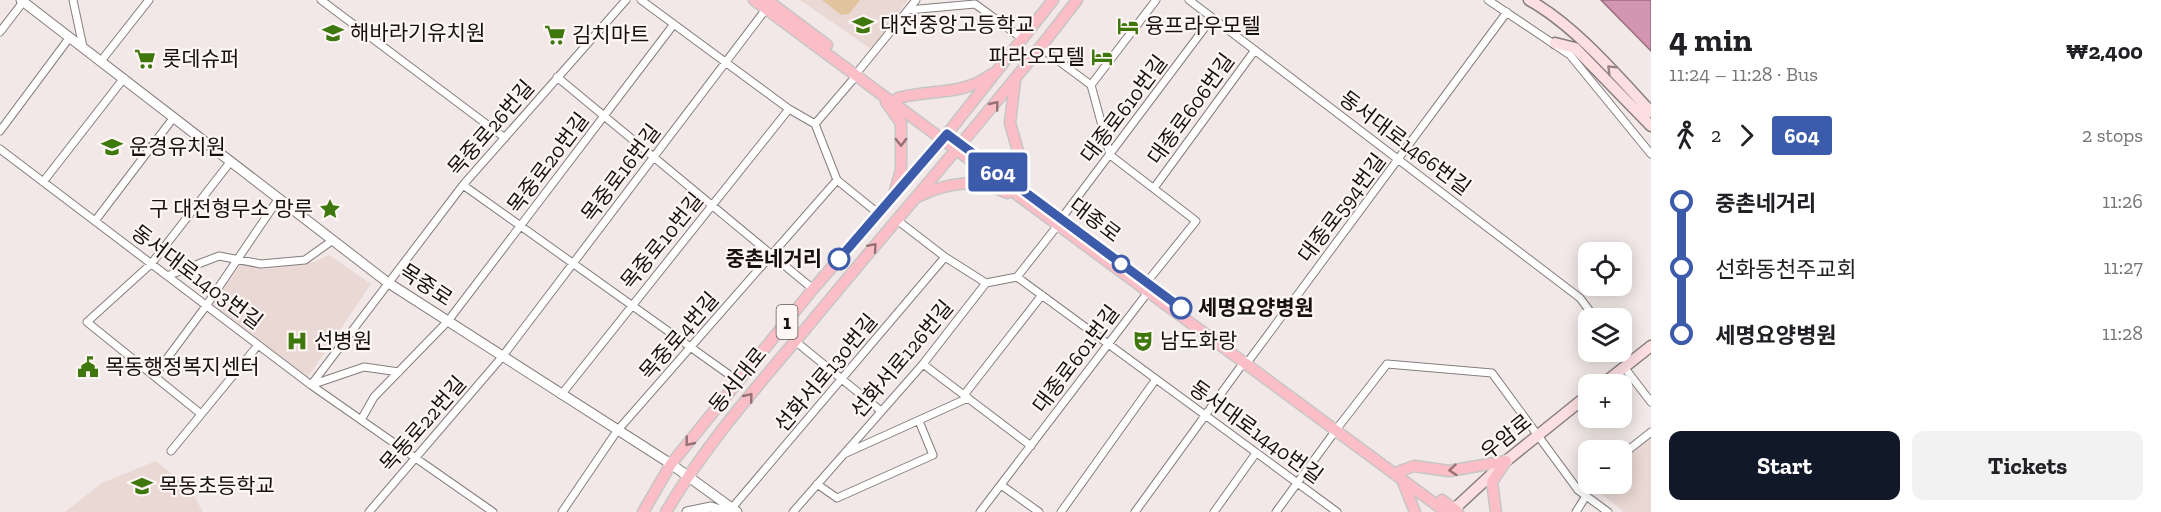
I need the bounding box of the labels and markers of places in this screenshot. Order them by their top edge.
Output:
place label: 대전중앙고등학교 [880,12,1035,37]
school or university icon: 대전중앙고등학교 [851,13,875,37]
place label: 융프라우모텔 [1145,13,1261,38]
hotel icon: 융프라우모텔 [1116,14,1140,38]
place label: 해바라기유치원 [350,20,485,45]
school or university icon: 해바라기유치원 [321,21,345,45]
place label: 김치마트 [572,22,649,47]
supermarket icon: 김치마트 [543,23,567,47]
place label: 파라오모텔 [988,44,1085,69]
hotel icon: 파라오모텔 [1090,45,1114,69]
place label: 롯데슈퍼 [162,46,239,71]
supermarket icon: 롯데슈퍼 [133,47,157,71]
place label: 운경유치원 [129,134,226,159]
school or university icon: 운경유치원 [100,135,124,159]
place label: 구 대전형무소 망루 [149,196,313,221]
place icon: 구 대전형무소 망루 [318,197,342,221]
place label: 중촌네거리 [725,246,822,271]
marker: 중촌네거리 [828,248,850,270]
unlabelled marker [1112,255,1130,273]
place label: 세명요양병원 [1198,295,1314,320]
marker: 세명요양병원 [1170,297,1192,319]
place label: 선병원 [314,328,372,353]
place label: 남도화랑 [1160,328,1237,353]
hospital icon: 선병원 [285,329,309,353]
theatre icon: 남도화랑 [1131,329,1155,353]
place label: 목동행정복지센터 [105,354,260,379]
public building icon: 목동행정복지센터 [76,355,100,379]
place label: 목동초등학교 [159,473,275,498]
school or university icon: 목동초등학교 [130,474,154,498]

